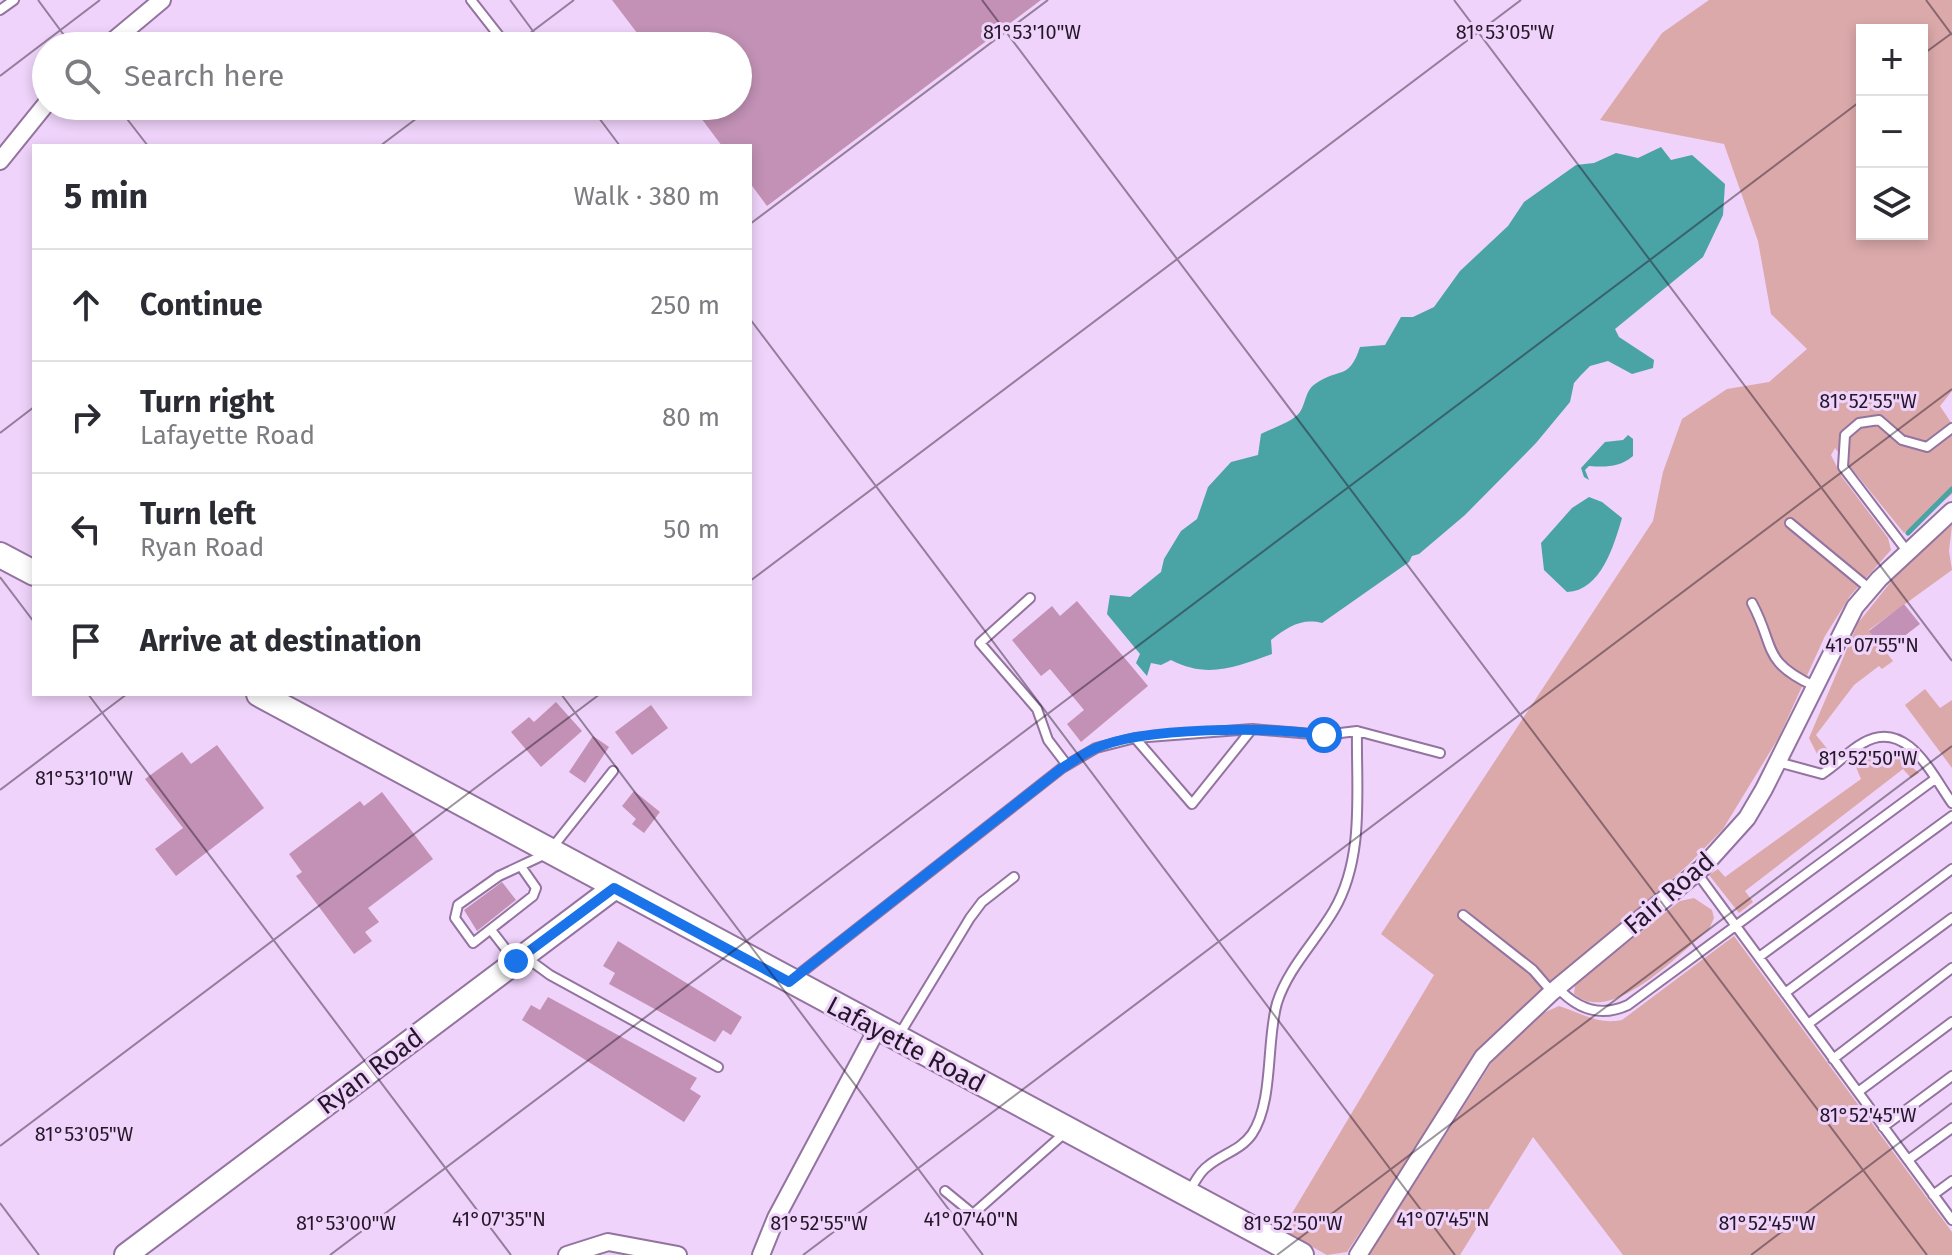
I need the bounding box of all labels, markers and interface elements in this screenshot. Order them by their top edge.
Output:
text: 81°53'10"W [983,20,1081,44]
text: 81°53'05"W [1456,20,1555,44]
map controls [1856,24,1928,240]
button: + [1856,24,1928,96]
search box [32,32,752,120]
icon: search [60,54,104,98]
text: Search here [124,58,284,94]
button: − [1856,96,1928,168]
button: layers [1856,168,1928,240]
text: 5 min [64,176,148,217]
text: Walk · 380 m [573,181,720,212]
icon: ahead [64,283,108,327]
text: Continue [140,287,263,323]
text: 250 m [650,290,720,321]
text: Turn right [140,384,275,420]
text: 81°52'55"W [1819,389,1917,413]
icon: right [64,395,108,439]
text: 80 m [662,402,720,433]
text: Lafayette Road [140,420,315,451]
text: Turn left [140,496,256,532]
icon: left [64,507,108,551]
text: 50 m [663,514,720,545]
text: Ryan Road [140,532,264,563]
icon: arrive [64,619,108,663]
text: Arrive at destination [140,623,422,659]
text: 41°07'55"N [1825,633,1919,657]
route start [1306,717,1342,753]
text: 81°52'50"W [1818,746,1918,770]
text: 81°53'10"W [35,766,133,790]
street label: Fair Road [1618,846,1721,941]
route end [498,943,534,979]
street label: Lafayette Road [821,990,990,1099]
street label: Ryan Road [311,1022,429,1121]
text: 81°52'45"W [1819,1103,1917,1127]
text: 81°53'05"W [35,1122,134,1146]
text: 41°07'35"N [452,1207,546,1231]
text: 41°07'40"N [923,1207,1019,1231]
text: 41°07'45"N [1396,1207,1490,1231]
text: 81°53'00"W [296,1211,397,1235]
text: 81°52'55"W [770,1211,868,1235]
text: 81°52'50"W [1243,1211,1343,1235]
text: 81°52'45"W [1718,1211,1816,1235]

